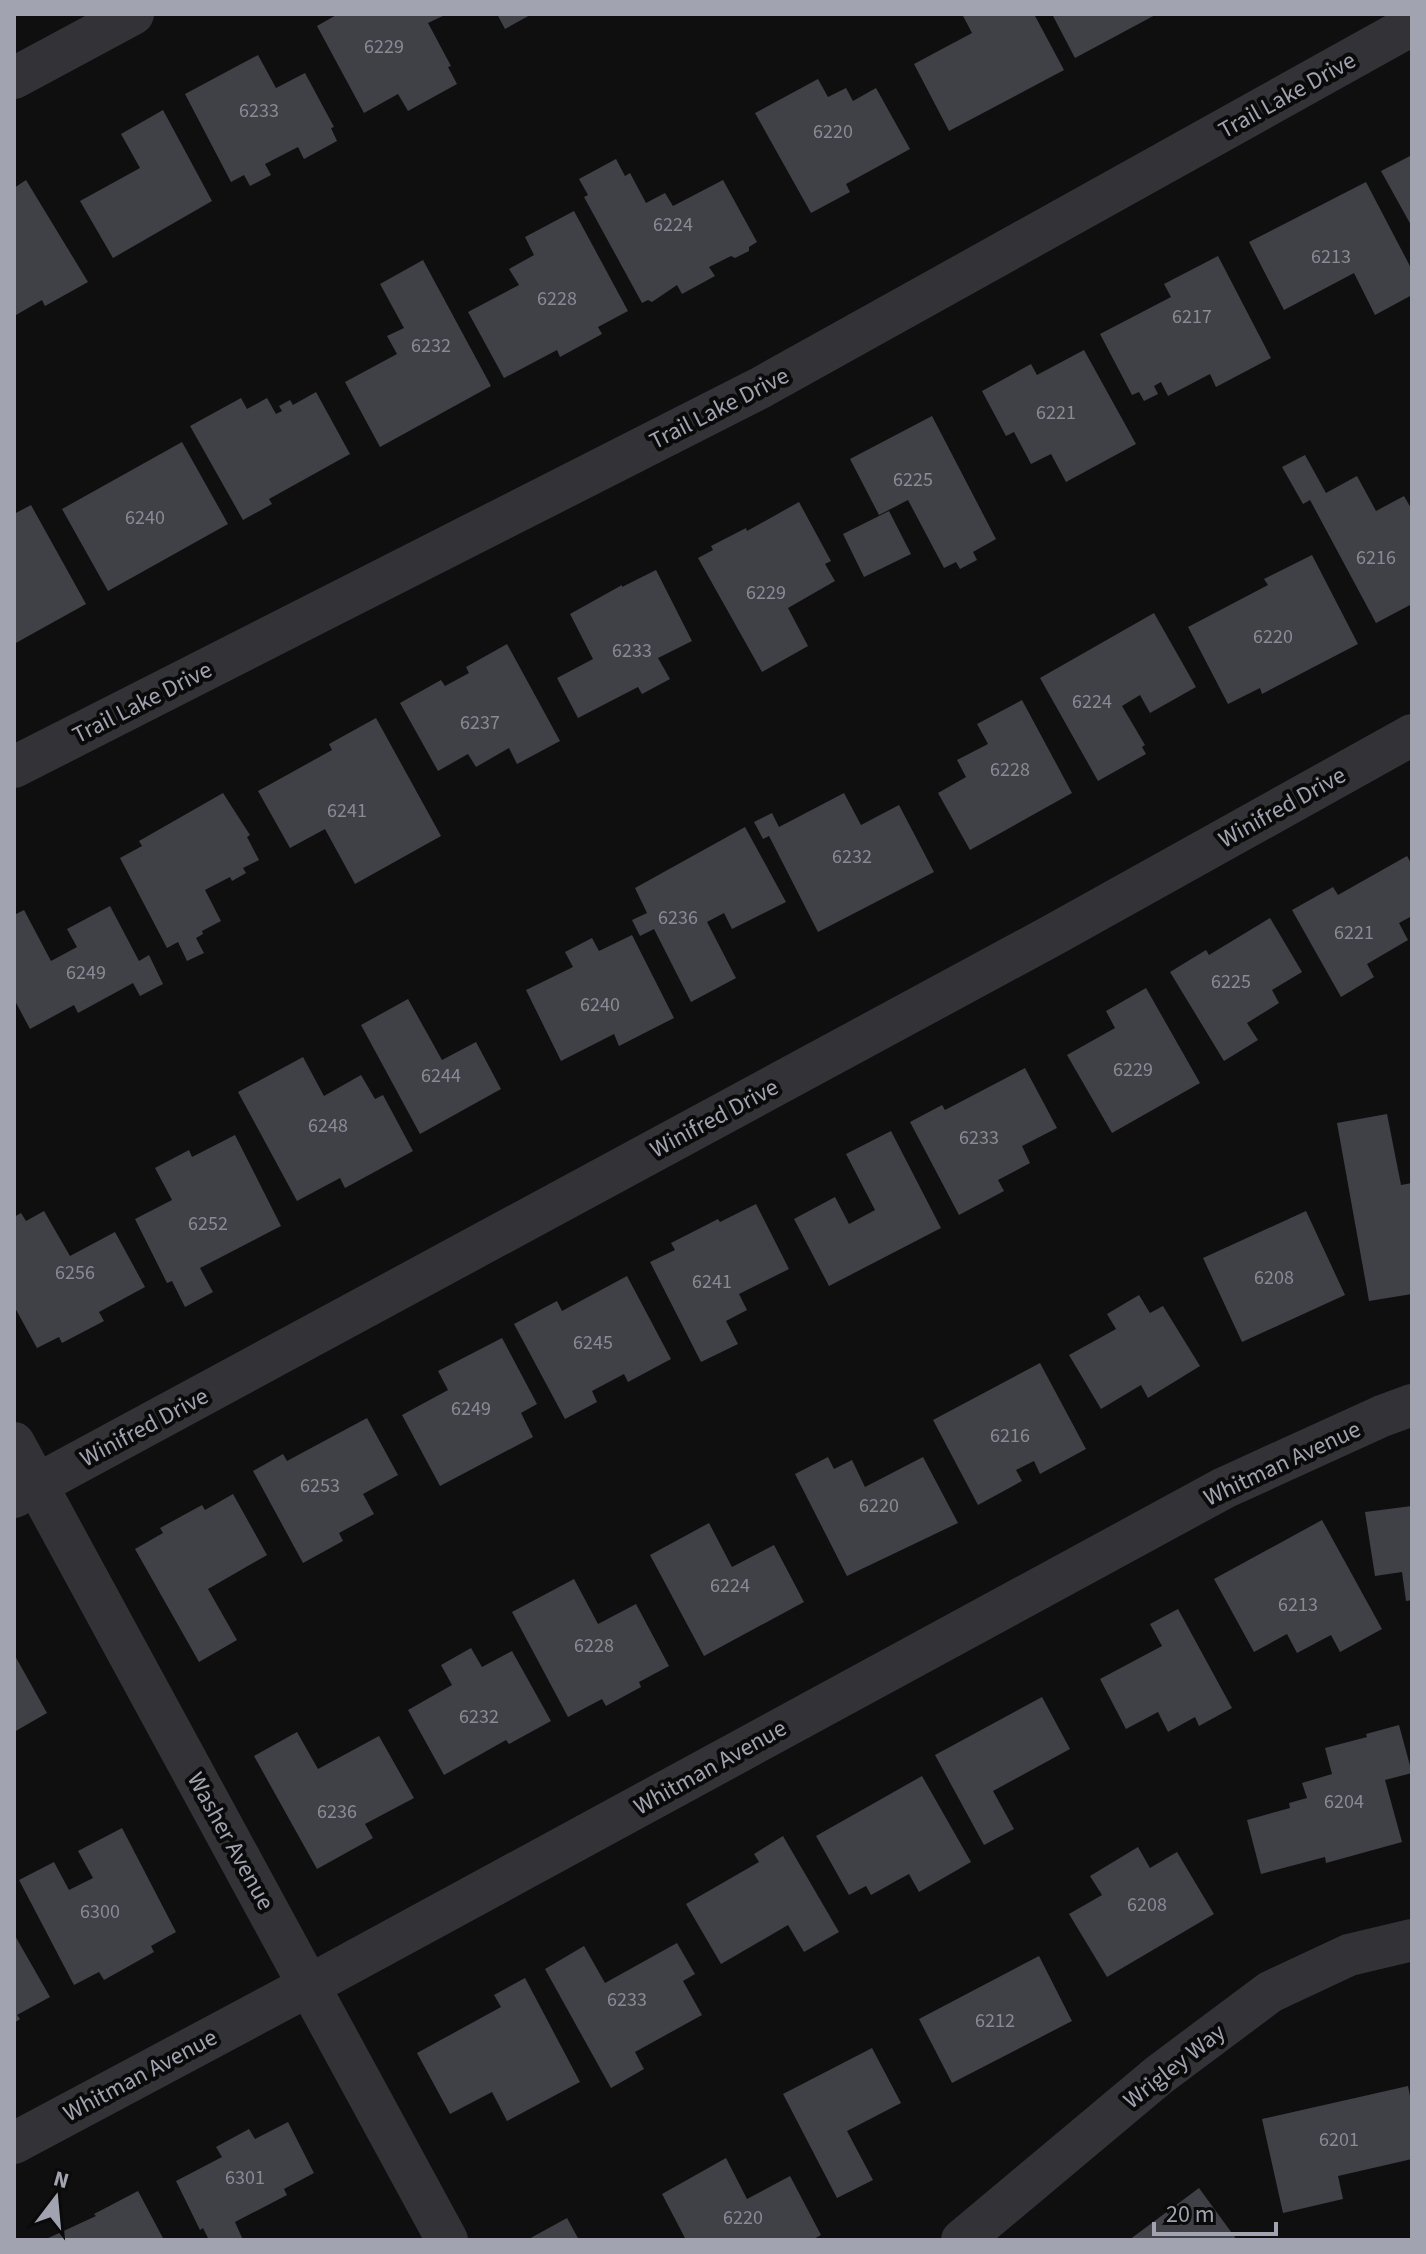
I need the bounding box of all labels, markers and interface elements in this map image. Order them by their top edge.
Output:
house number: 6229 [364,33,404,61]
street label: Trail Lake Drive [1212,43,1362,148]
house number: 6233 [239,97,279,125]
house number: 6220 [813,118,853,146]
house number: 6224 [653,211,693,239]
house number: 6213 [1311,243,1351,271]
house number: 6228 [537,285,577,313]
house number: 6217 [1172,303,1212,331]
house number: 6232 [411,332,451,360]
street label: Trail Lake Drive [643,358,795,459]
house number: 6221 [1036,399,1076,427]
house number: 6225 [893,466,933,494]
house number: 6240 [125,504,165,532]
house number: 6216 [1356,544,1396,572]
house number: 6229 [746,579,786,607]
house number: 6220 [1253,623,1293,651]
house number: 6233 [612,637,652,665]
street label: Trail Lake Drive [66,652,218,753]
house number: 6224 [1072,688,1112,716]
house number: 6237 [460,709,500,737]
house number: 6228 [990,756,1030,784]
street label: Winifred Drive [1212,758,1352,857]
house number: 6241 [327,797,367,825]
house number: 6232 [832,843,872,871]
house number: 6236 [658,904,698,932]
house number: 6221 [1334,919,1374,947]
house number: 6249 [66,959,106,987]
house number: 6225 [1211,968,1251,996]
house number: 6240 [580,991,620,1019]
house number: 6229 [1113,1056,1153,1084]
house number: 6244 [421,1062,461,1090]
street label: Winifred Drive [644,1070,785,1167]
house number: 6248 [308,1112,348,1140]
house number: 6233 [959,1124,999,1152]
house number: 6252 [188,1210,228,1238]
house number: 6256 [55,1259,95,1287]
house number: 6208 [1254,1264,1294,1292]
house number: 6241 [692,1268,732,1296]
house number: 6245 [573,1329,613,1357]
street label: Winifred Drive [74,1379,215,1476]
house number: 6249 [451,1395,491,1423]
street label: Whitman Avenue [1198,1412,1367,1515]
house number: 6216 [990,1422,1030,1450]
house number: 6253 [300,1472,340,1500]
house number: 6220 [859,1492,899,1520]
house number: 6224 [710,1572,750,1600]
house number: 6213 [1278,1591,1318,1619]
house number: 6228 [574,1632,614,1660]
house number: 6232 [459,1703,499,1731]
street label: Whitman Avenue [627,1711,793,1824]
street label: Washer Avenue [178,1766,283,1916]
house number: 6204 [1324,1788,1364,1816]
house number: 6236 [317,1798,357,1826]
house number: 6208 [1127,1891,1167,1919]
house number: 6300 [80,1898,120,1926]
house number: 6233 [607,1986,647,2014]
house number: 6212 [975,2007,1015,2035]
street label: Wrigley Way [1116,2015,1233,2117]
street label: Whitman Avenue [57,2020,223,2131]
house number: 6201 [1319,2126,1359,2154]
north arrow [16,2158,96,2238]
text: N [50,2162,73,2197]
house number: 6301 [225,2164,265,2192]
scale bar [1154,2186,1276,2236]
text: 20 m [1166,2197,1215,2232]
house number: 6220 [723,2204,763,2232]

